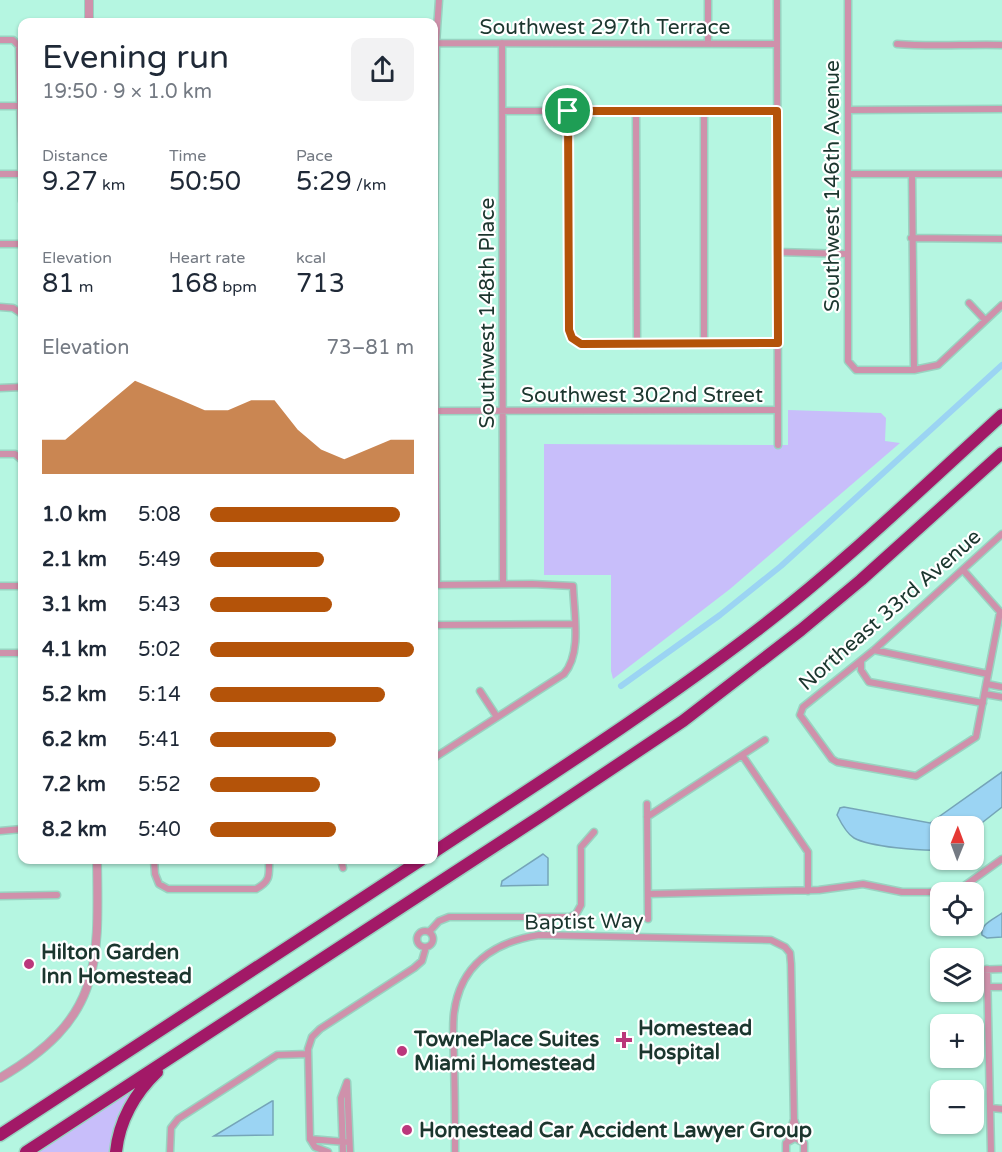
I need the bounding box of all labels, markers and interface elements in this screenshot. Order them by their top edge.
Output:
street label: Southwest 297th Terrace [479,15,731,40]
text: Evening run [42,38,229,77]
button: share [351,38,414,101]
street label: Southwest 146th Avenue [820,60,845,312]
text: 19:50 · 9 × 1.0 km [42,80,212,104]
pin [542,85,593,136]
icon: arrive [551,94,584,127]
text: Distance [42,146,108,166]
text: Time [169,146,206,166]
text: Pace [296,146,333,166]
text: 9.27 [42,166,98,197]
text: 50:50 [169,166,241,197]
text: 5:29 [296,166,352,197]
text: km [98,175,125,195]
text: /km [352,175,386,195]
street label: Southwest 148th Place [475,197,500,428]
text: Elevation [42,248,112,268]
text: Heart rate [169,248,245,268]
text: kcal [296,248,326,268]
text: 81 [42,268,75,299]
text: 168 [169,268,218,299]
text: 713 [296,268,345,299]
text: m [75,277,94,297]
text: bpm [218,277,257,297]
text: Elevation [42,336,129,360]
text: 73–81 m [327,336,414,360]
street label: Southwest 302nd Street [521,383,763,408]
text: 1.0 km [42,503,107,527]
text: 5:08 [138,503,181,527]
street label: Northeast 33rd Avenue [794,524,986,696]
text: 2.1 km [42,548,107,572]
text: 5:49 [138,548,181,572]
text: 3.1 km [42,593,107,617]
text: 5:43 [138,593,181,617]
text: 4.1 km [42,638,107,662]
text: 5:02 [138,638,181,662]
text: 5.2 km [42,683,107,707]
text: 5:14 [138,683,181,707]
text: 6.2 km [42,728,107,752]
text: 5:41 [138,728,181,752]
text: 7.2 km [42,773,106,797]
text: 5:52 [138,773,181,797]
north arrow [930,816,984,870]
map controls [930,816,984,1134]
text: 8.2 km [42,818,107,842]
text: 5:40 [138,818,181,842]
button: locate [930,882,984,936]
street label: Baptist Way [524,908,644,936]
place label: Hilton Garden Inn Homestead [41,940,192,989]
button: layers [930,948,984,1002]
marker: Hilton Garden Inn Homestead [22,957,36,971]
button: + [930,1014,984,1068]
place label: Homestead Hospital [638,1016,752,1065]
place label: TownePlace Suites Miami Homestead [413,1027,599,1076]
marker: Homestead Hospital [615,1031,633,1049]
marker: TownePlace Suites Miami Homestead [395,1044,409,1058]
button: − [930,1080,984,1134]
place label: Homestead Car Accident Lawyer Group [419,1118,812,1143]
marker: Homestead Car Accident Lawyer Group [400,1123,414,1137]

